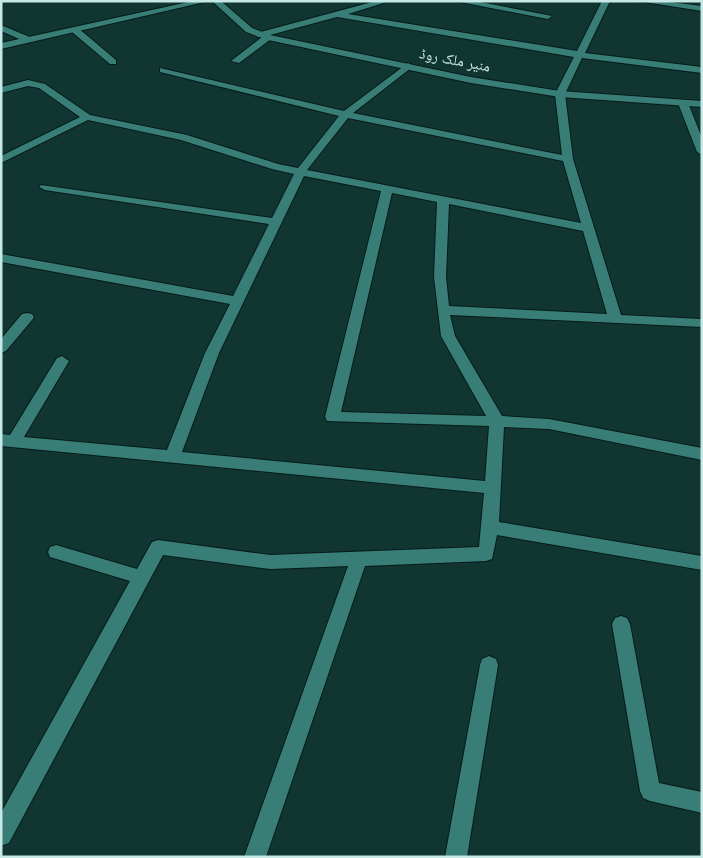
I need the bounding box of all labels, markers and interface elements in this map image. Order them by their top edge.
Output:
street label: منیر ملک روڈ [418,43,492,76]

